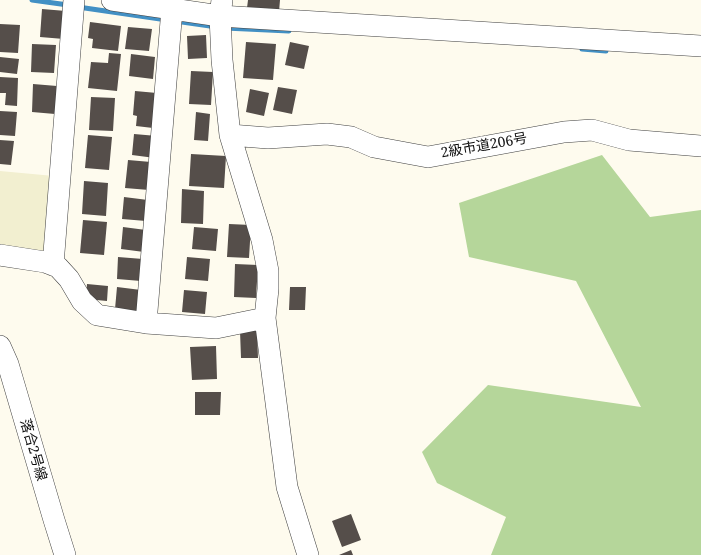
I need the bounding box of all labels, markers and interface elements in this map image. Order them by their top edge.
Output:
street label: 2級市道206号 [440,130,528,162]
street label: 落合2号線 [16,417,50,483]

